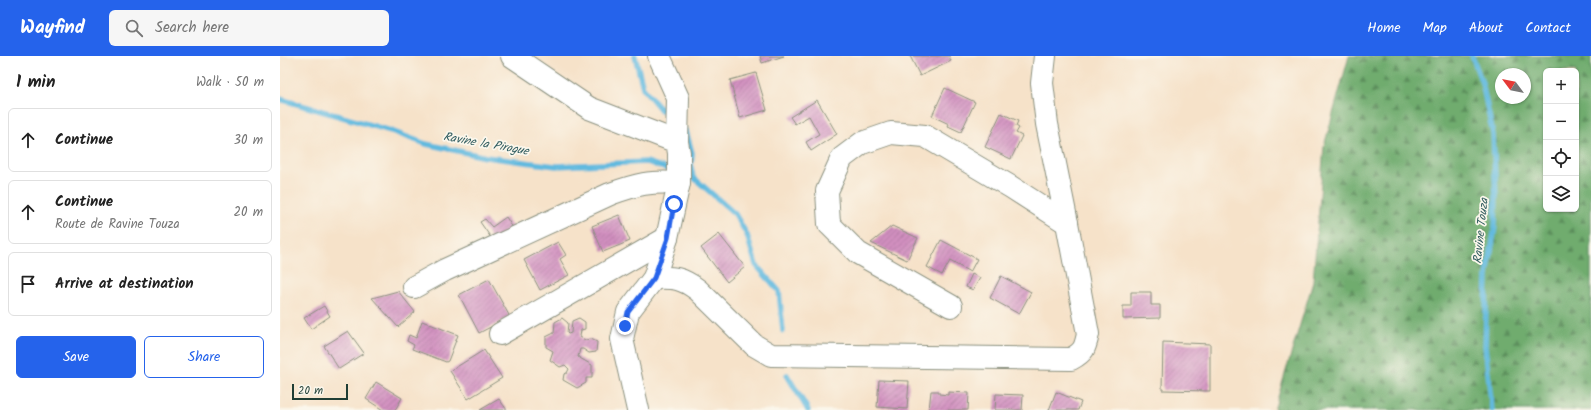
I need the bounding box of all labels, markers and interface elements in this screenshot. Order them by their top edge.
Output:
search box [109,10,389,46]
text: Wayfind [20,13,85,43]
text: Search here [155,16,229,40]
icon: search [123,17,145,39]
text: Home [1367,17,1401,39]
text: Map [1423,17,1447,39]
text: About [1469,17,1503,39]
text: Contact [1525,17,1571,39]
north arrow [1495,68,1531,104]
map controls [1543,68,1579,212]
button: + [1543,68,1579,104]
text: 1 min [16,69,55,96]
text: Walk · 50 m [196,72,264,93]
button: − [1543,104,1579,140]
water label: Ravine la Pirogue [442,127,532,161]
text: Continue [55,128,113,152]
icon: ahead [17,129,39,151]
text: 30 m [234,130,263,151]
button: locate [1543,140,1579,176]
button: layers [1543,176,1579,212]
text: Continue [55,190,113,214]
route start [665,195,683,213]
water label: Ravine Touza [1468,196,1494,265]
icon: ahead [17,201,39,223]
text: 20 m [233,202,263,223]
text: Route de Ravine Touza [55,214,180,235]
text: Arrive at destination [55,272,194,296]
icon: arrive [17,273,39,295]
route end [616,317,634,335]
button: Save [16,336,136,378]
button: Share [144,336,264,378]
scale bar [292,382,348,401]
text: 20 m [298,382,323,400]

